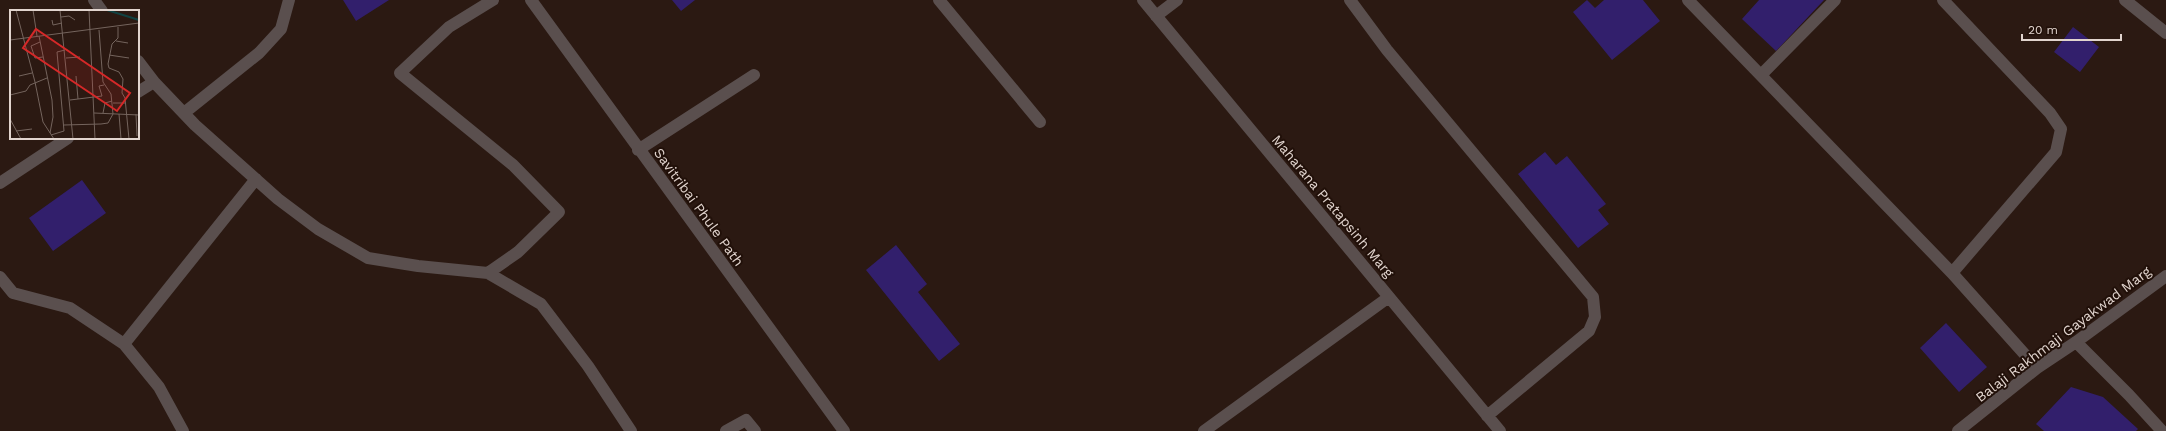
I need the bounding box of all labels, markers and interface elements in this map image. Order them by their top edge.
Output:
inset map [10,10,139,139]
scale bar [2022,16,2121,42]
text: 20 m [2028,23,2058,37]
street label: Maharana Pratapsinh Marg [1269,132,1398,281]
street label: Savitribai Phule Path [651,145,747,269]
street label: Balaji Rakhmaji Gayakwad Marg [1972,263,2154,405]

